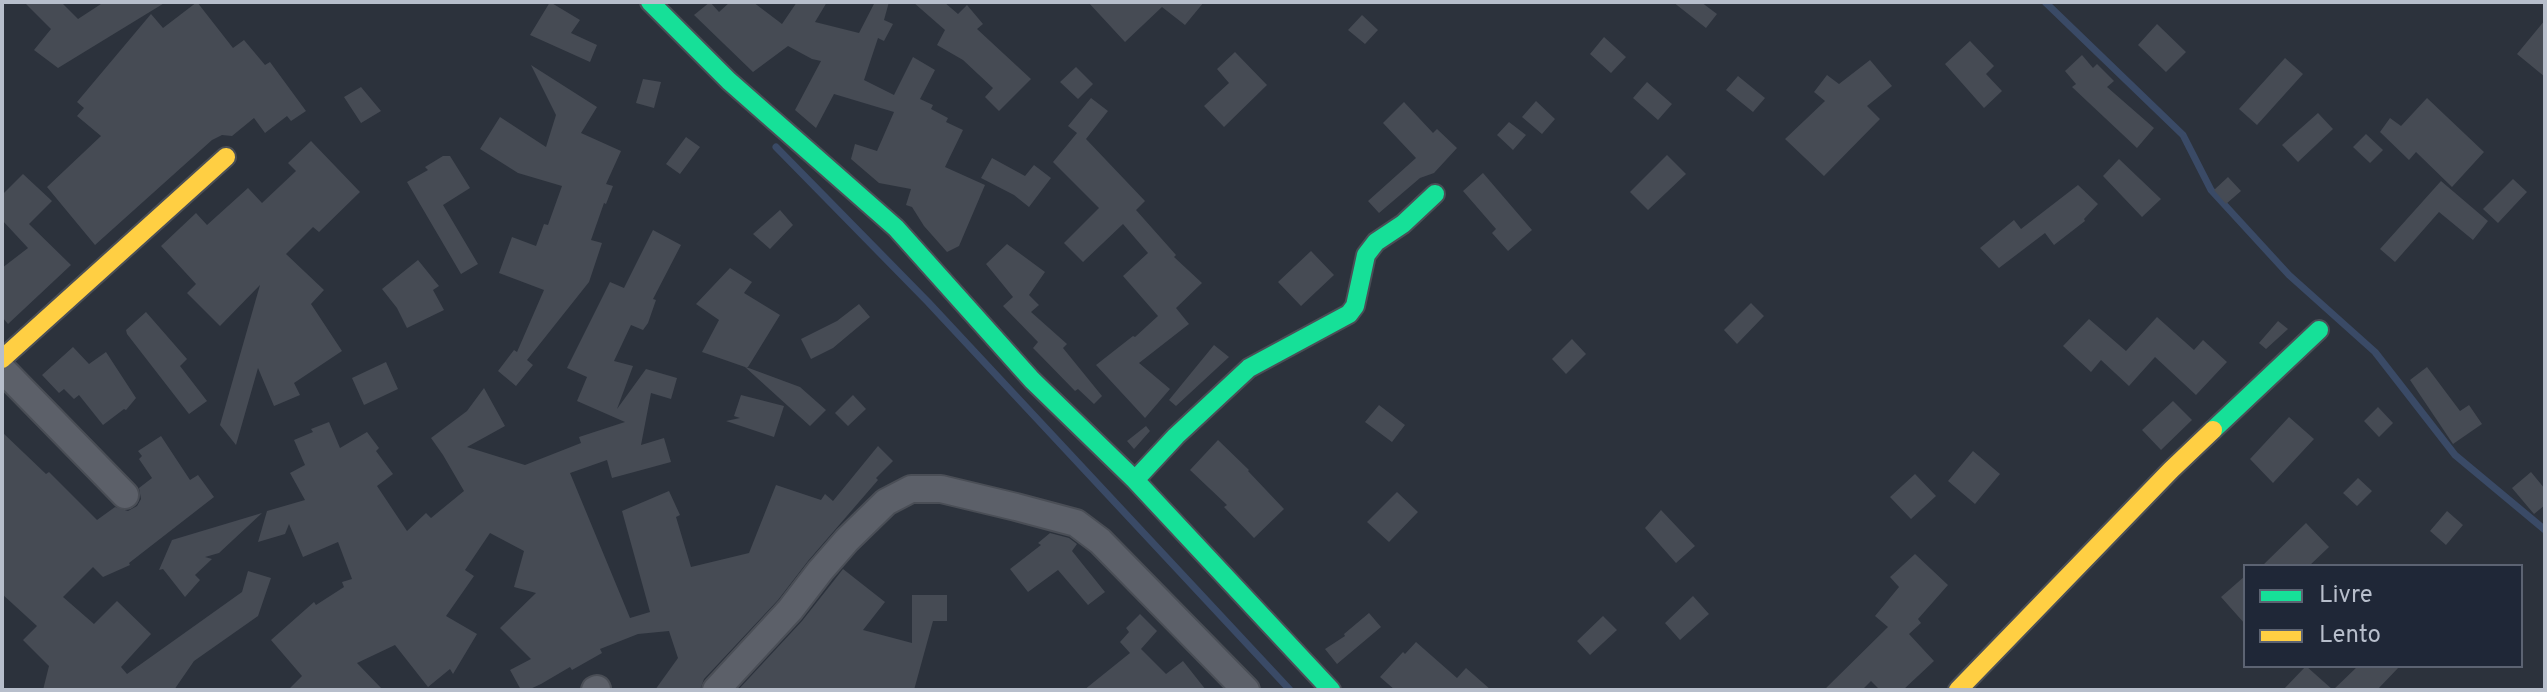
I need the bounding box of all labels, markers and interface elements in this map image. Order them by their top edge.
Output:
legend [2243,564,2523,668]
text: Livre [2319,581,2373,611]
text: Lento [2319,621,2381,651]

